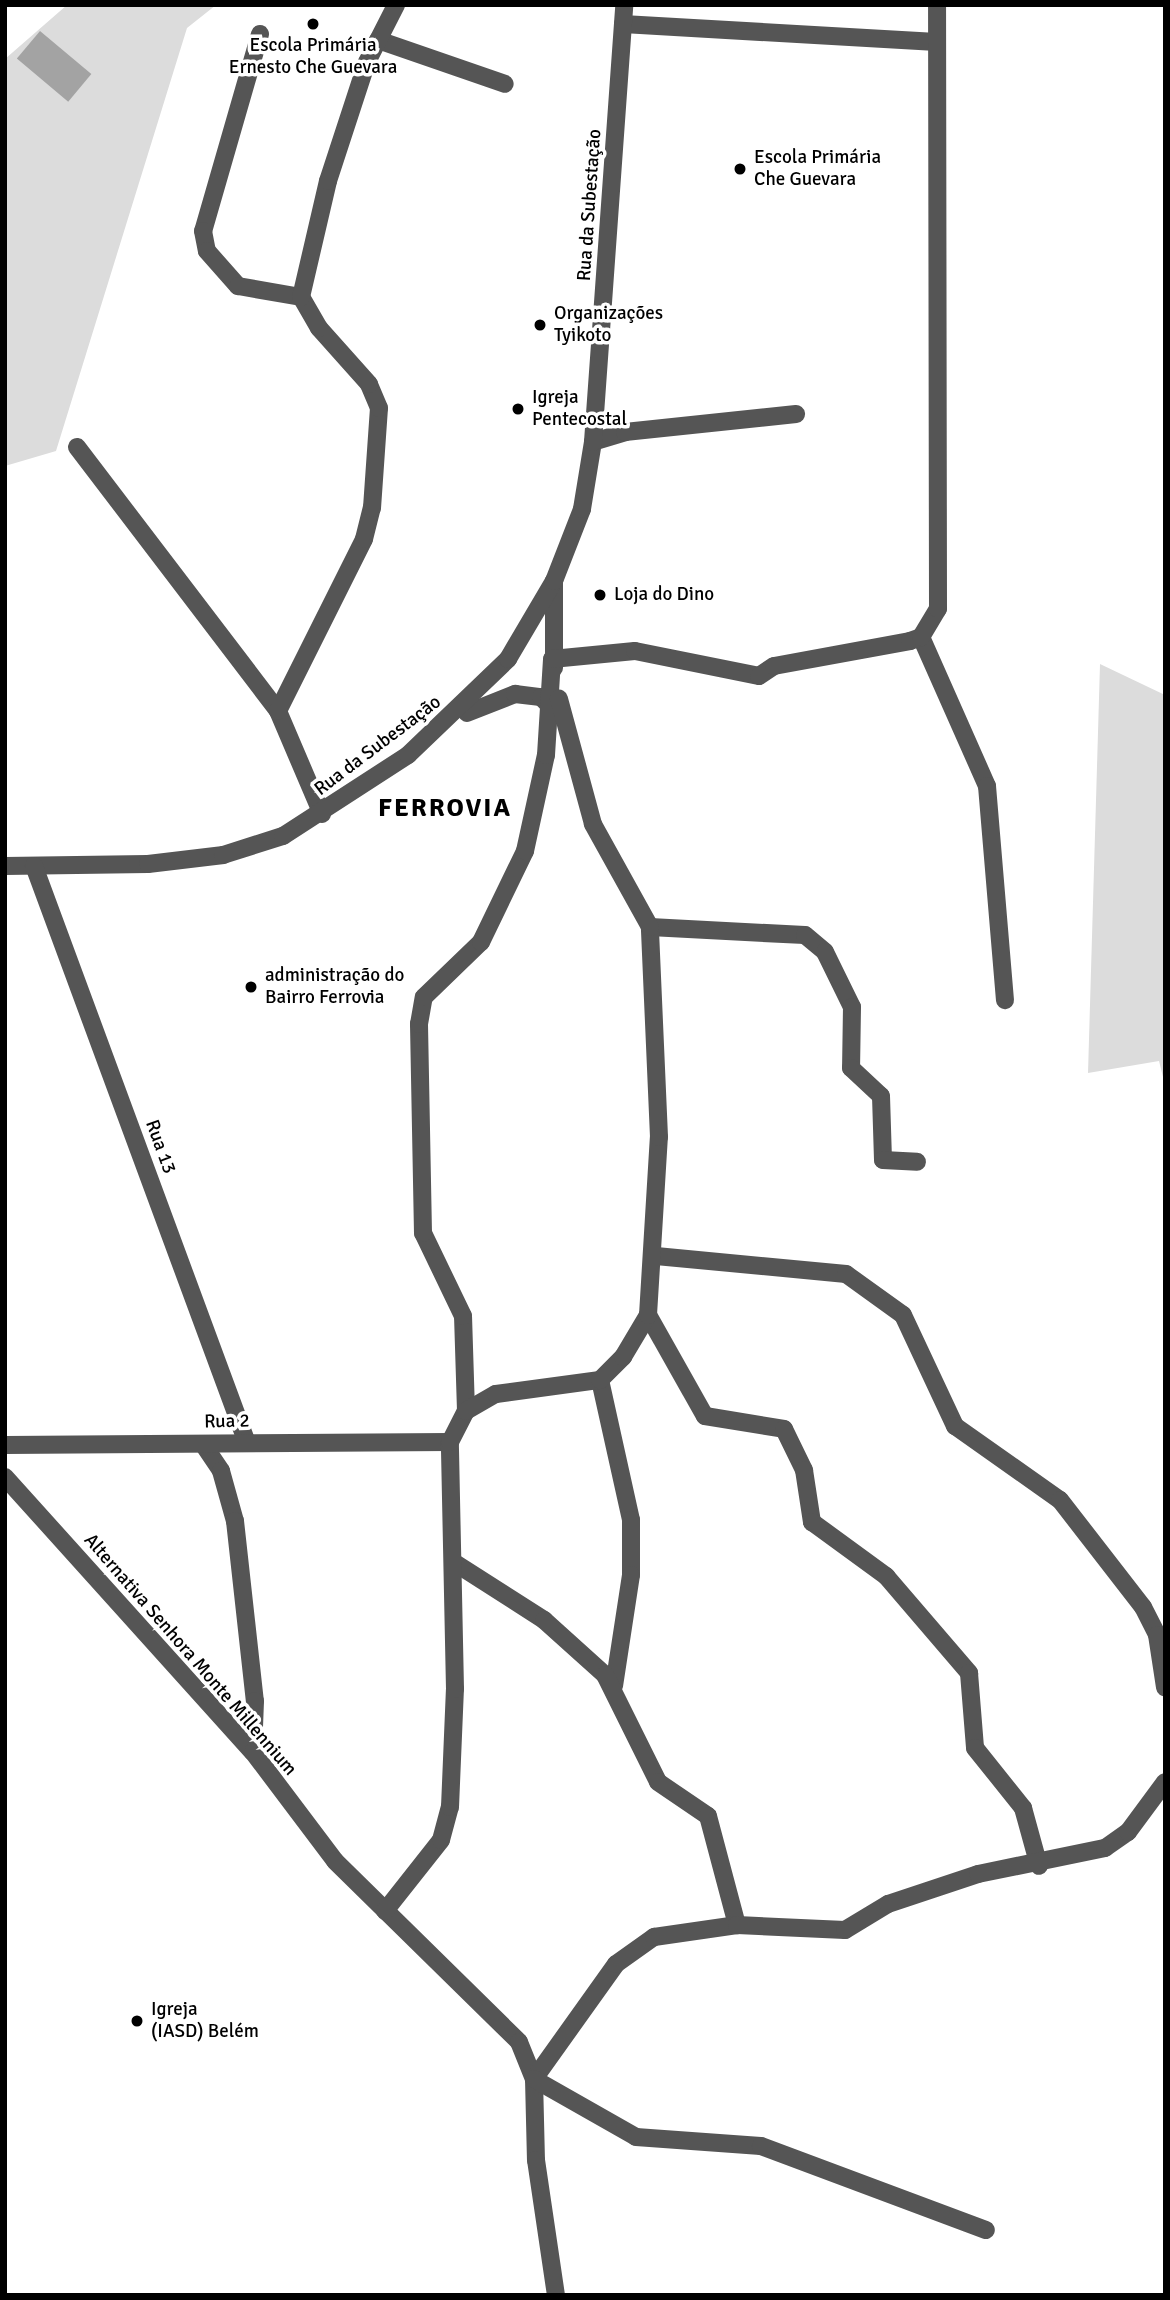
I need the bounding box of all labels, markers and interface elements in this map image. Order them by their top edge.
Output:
marker: Escola Primária Ernesto Che Guevara [305,16,321,32]
place label: Escola Primária Ernesto Che Guevara [229,35,397,79]
street label: Rua da Subestação [573,128,607,282]
place label: Escola Primária Che Guevara [754,147,881,191]
marker: Escola Primária Che Guevara [732,161,748,177]
place label: Organizações Tyikoto [554,303,663,347]
marker: Organizações Tyikoto [532,317,548,333]
place label: Igreja Pentecostal [532,387,627,431]
marker: Igreja Pentecostal [510,401,526,417]
place label: Loja do Dino [614,584,714,606]
marker: Loja do Dino [592,587,608,603]
street label: Rua da Subestação [310,691,446,801]
district label: FERROVIA [379,793,511,825]
place label: administração do Bairro Ferrovia [265,965,404,1009]
marker: administração do Bairro Ferrovia [243,979,259,995]
street label: Rua 13 [140,1117,180,1177]
street label: Rua 2 [204,1410,250,1434]
street label: Alternativa Senhora Monte Millennium [79,1529,301,1781]
place label: Igreja (IASD) Belém [151,1999,259,2043]
marker: Igreja (IASD) Belém [129,2013,145,2029]

